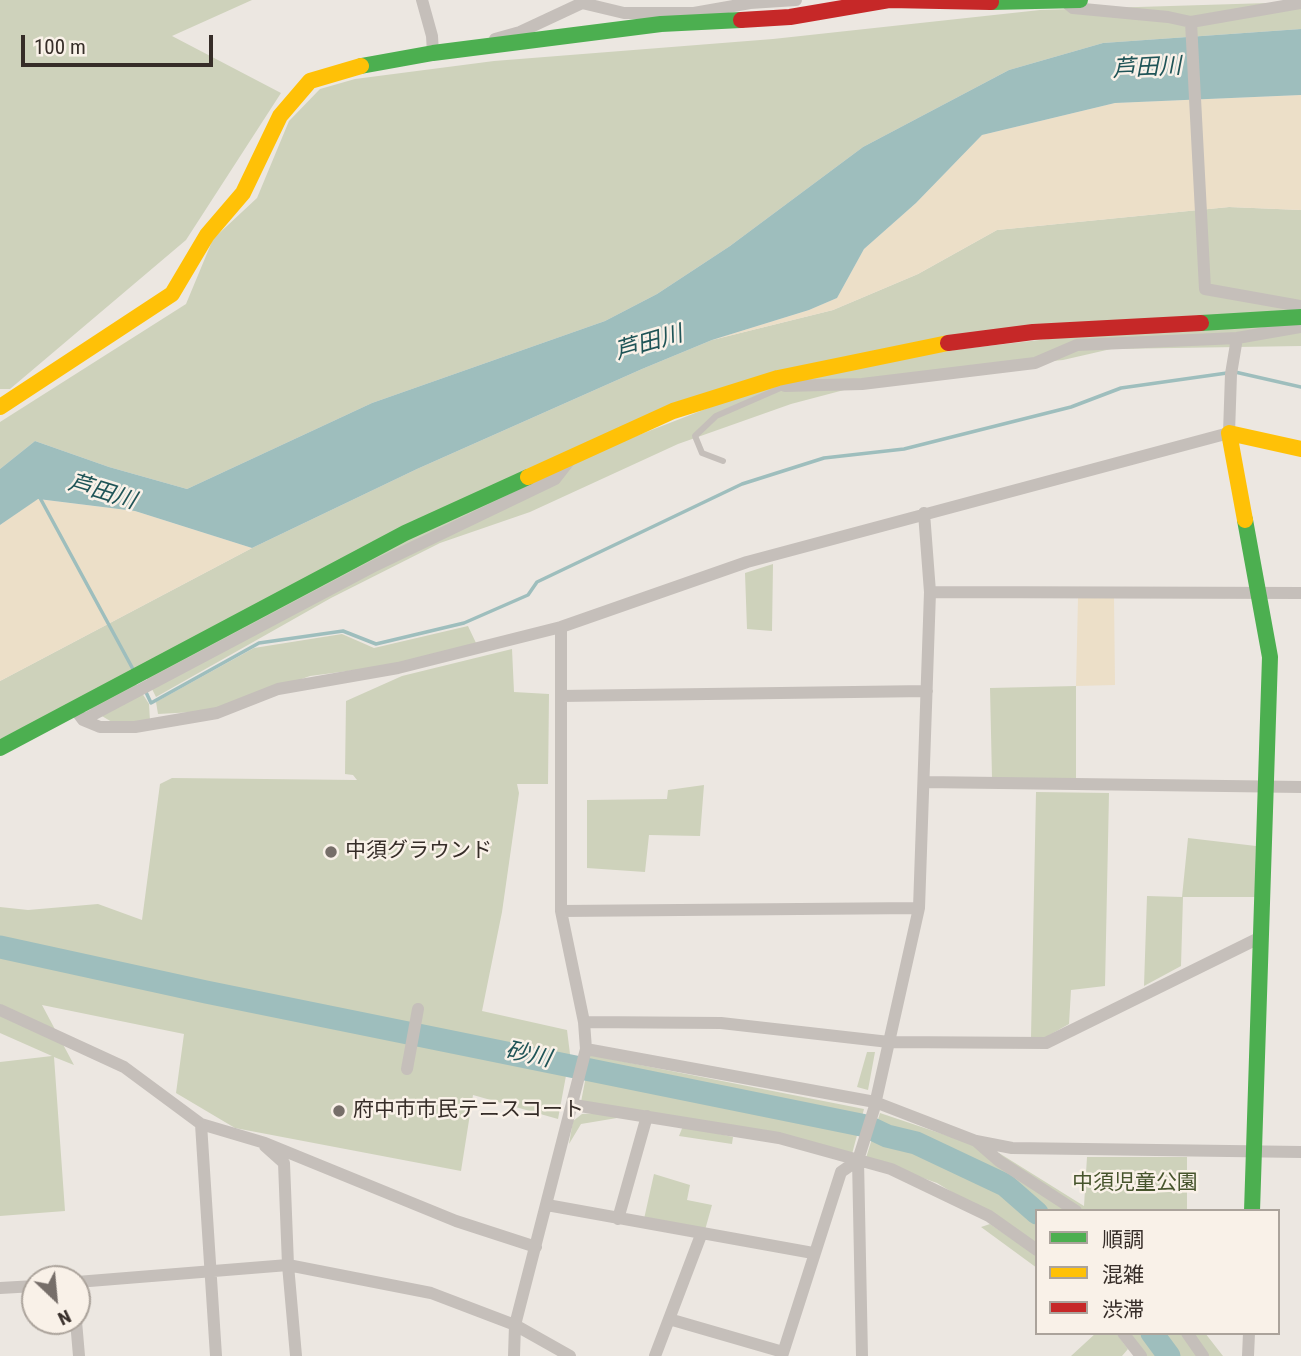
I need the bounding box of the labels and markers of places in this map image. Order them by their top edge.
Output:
place label: 中須グラウンド [345,839,492,865]
marker: 中須グラウンド [323,844,339,860]
place label: 府中市市民テニスコート [353,1098,584,1124]
marker: 府中市市民テニスコート [331,1103,347,1119]

